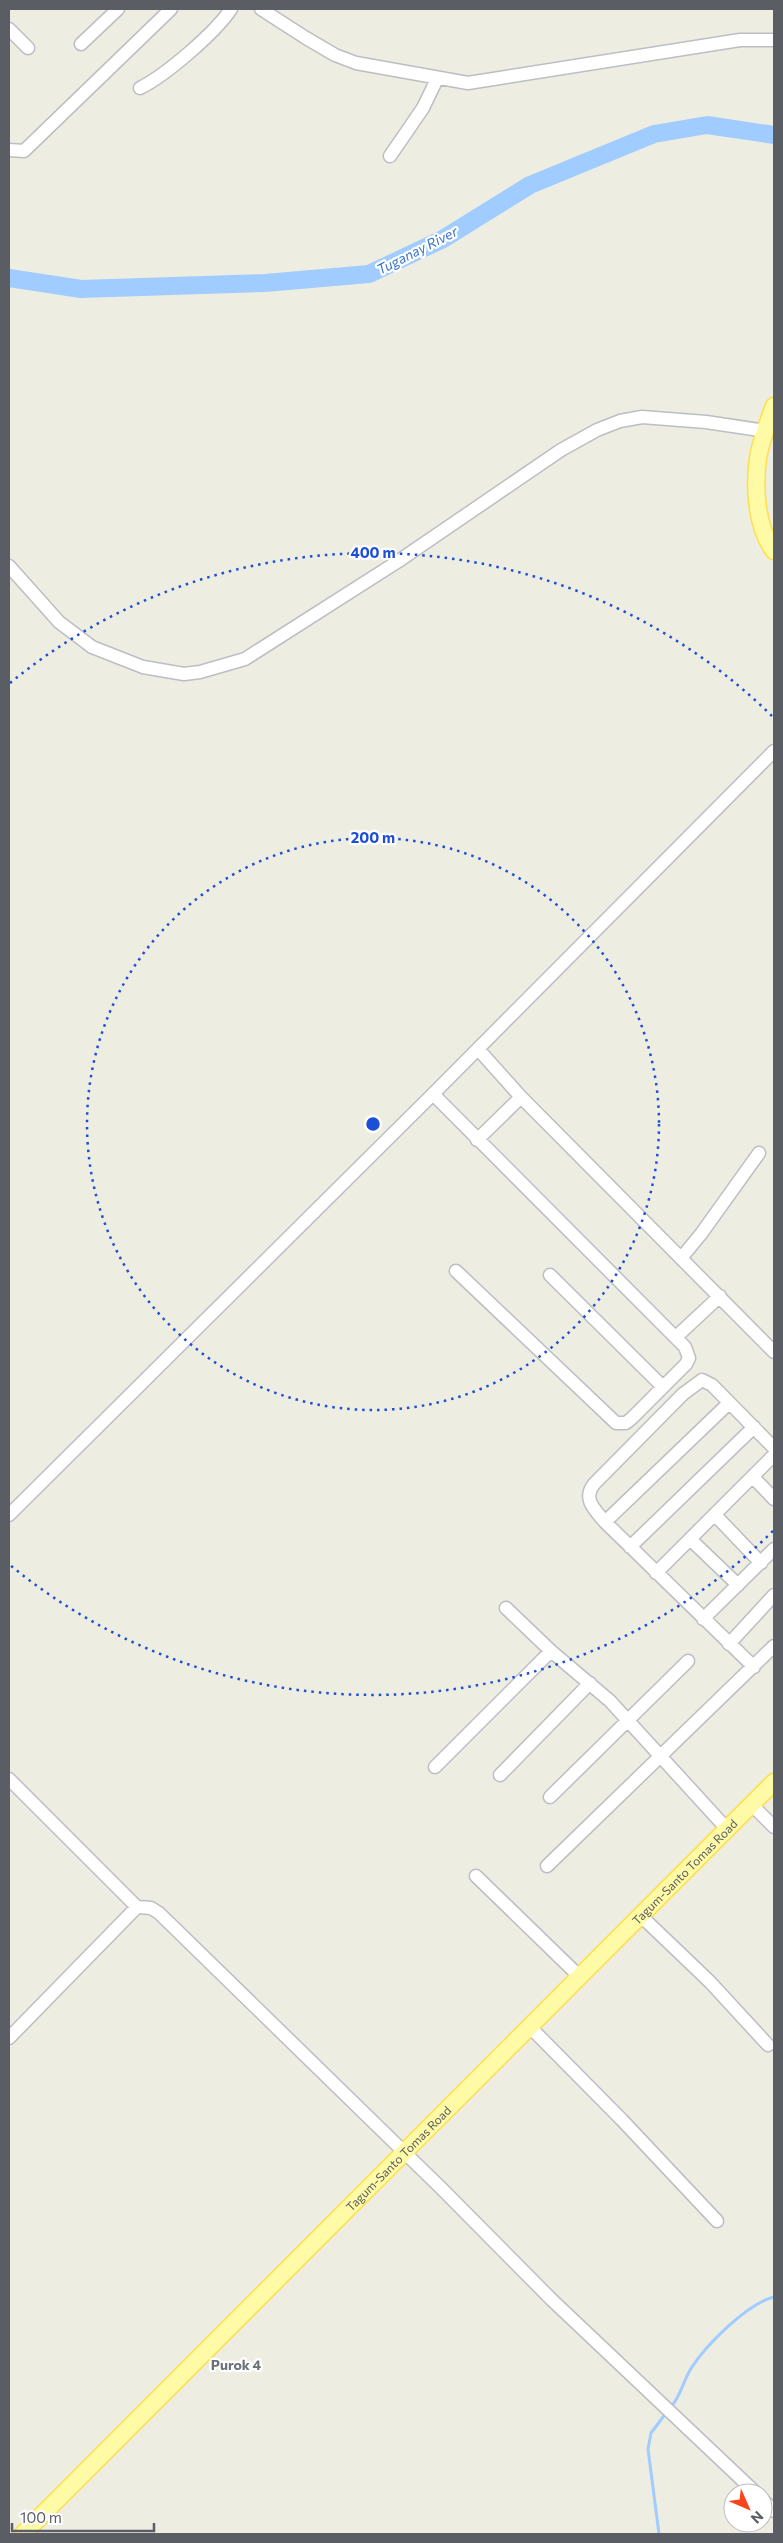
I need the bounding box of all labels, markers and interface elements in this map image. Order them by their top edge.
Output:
water label: Tuganay River [374,222,461,278]
text: 400 m [350,543,396,561]
text: 200 m [351,828,395,846]
centre of rings [364,1115,382,1133]
street label: Tagum-Santo Tomas Road [629,1816,740,1927]
street label: Tagum-Santo Tomas Road [343,2103,454,2214]
district label: Purok 4 [211,2356,262,2373]
north arrow [723,2483,773,2533]
scale bar [12,2500,155,2532]
text: 100 m [20,2508,62,2526]
text: N [748,2508,767,2527]

